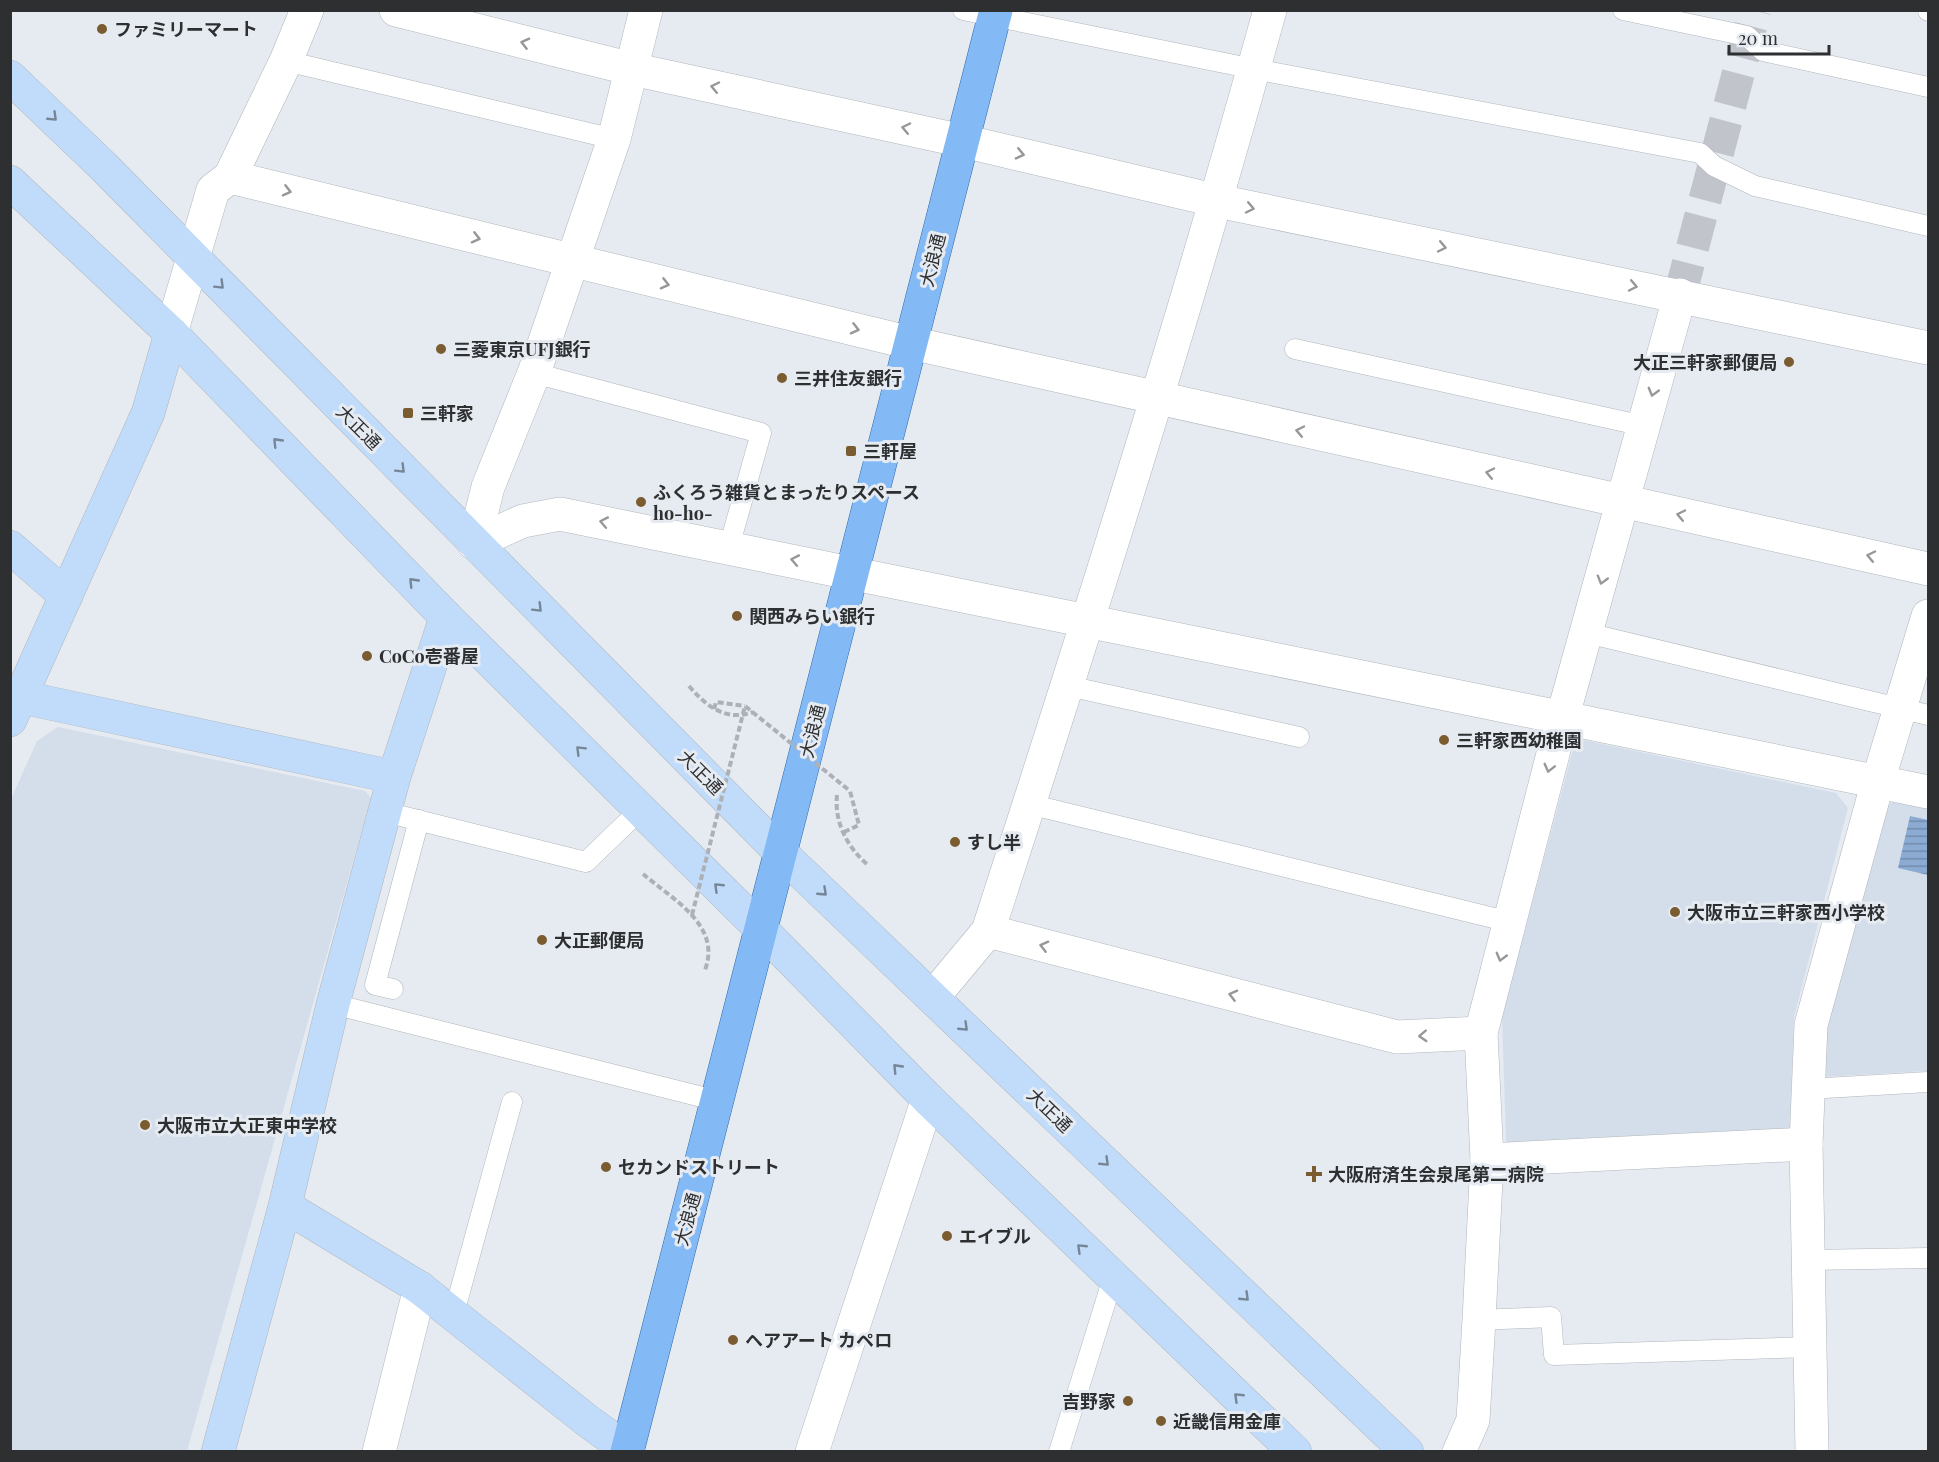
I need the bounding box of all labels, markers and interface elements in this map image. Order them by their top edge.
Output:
place label: ファミリーマート [114,17,258,41]
scale bar [1729,18,1830,56]
marker: ファミリーマート [95,22,109,36]
text: 20 m [1738,26,1778,50]
one-way arrow [520,37,530,50]
one-way arrow [710,81,720,94]
one-way arrow [45,110,56,121]
one-way arrow [901,122,911,135]
one-way arrow [1014,147,1024,160]
one-way arrow [281,183,291,196]
one-way arrow [1245,201,1255,214]
one-way arrow [471,230,481,243]
street label: 大浪通 [914,231,950,289]
one-way arrow [1436,240,1446,253]
one-way arrow [660,276,670,289]
one-way arrow [212,278,223,289]
one-way arrow [1627,279,1637,292]
one-way arrow [850,322,860,335]
place label: 三菱東京UFJ銀行 [453,337,591,361]
marker: 三菱東京UFJ銀行 [434,342,448,356]
place label: 大正三軒家郵便局 [1633,350,1777,374]
marker: 大正三軒家郵便局 [1782,355,1796,369]
place label: 三井住友銀行 [794,366,902,390]
marker: 三井住友銀行 [775,371,789,385]
one-way arrow [1648,387,1661,397]
street label: 大正通 [331,399,387,455]
place label: 三軒家 [420,401,474,425]
marker: 三軒家 [401,406,415,420]
one-way arrow [1295,425,1305,438]
one-way arrow [273,438,284,449]
place label: 三軒屋 [863,439,917,463]
marker: 三軒屋 [844,444,858,458]
one-way arrow [394,462,405,472]
one-way arrow [1486,467,1496,480]
place label: ふくろう雑貨とまったりスペース ho-ho- [653,480,920,525]
marker: ふくろう雑貨とまったりスペース ho-ho- [634,495,648,509]
one-way arrow [1676,509,1686,522]
one-way arrow [599,516,609,529]
one-way arrow [1867,551,1877,564]
one-way arrow [790,554,800,567]
one-way arrow [1597,574,1609,585]
one-way arrow [409,578,420,589]
one-way arrow [531,600,542,611]
place label: 関西みらい銀行 [749,604,875,628]
marker: 関西みらい銀行 [730,609,744,623]
place label: CoCo壱番屋 [379,644,479,668]
marker: CoCo壱番屋 [360,649,374,663]
street label: 大浪通 [794,702,830,760]
place label: 三軒家西幼稚園 [1456,728,1582,752]
marker: 三軒家西幼稚園 [1437,733,1451,747]
street label: 大正通 [673,744,729,800]
one-way arrow [576,747,587,758]
one-way arrow [1544,762,1556,773]
place label: すし半 [967,830,1021,854]
marker: すし半 [948,835,962,849]
one-way arrow [715,884,726,895]
one-way arrow [816,885,826,896]
place label: 大阪市立三軒家西小学校 [1687,900,1885,924]
marker: 大阪市立三軒家西小学校 [1668,905,1682,919]
place label: 大正郵便局 [554,928,644,952]
marker: 大正郵便局 [535,933,549,947]
one-way arrow [1039,941,1050,953]
one-way arrow [1496,951,1508,962]
one-way arrow [1228,989,1238,1002]
one-way arrow [957,1020,967,1031]
one-way arrow [1418,1030,1427,1043]
one-way arrow [893,1064,904,1075]
street label: 大正通 [1022,1083,1078,1137]
place label: 大阪市立大正東中学校 [157,1113,337,1137]
marker: 大阪市立大正東中学校 [138,1118,152,1132]
one-way arrow [1097,1154,1108,1165]
place label: セカンドストリート [618,1155,780,1179]
marker: セカンドストリート [599,1160,613,1174]
place label: 大阪府済生会泉尾第二病院 [1328,1162,1544,1186]
marker: 大阪府済生会泉尾第二病院 [1305,1165,1323,1183]
street label: 大浪通 [668,1190,706,1248]
place label: エイブル [959,1224,1031,1248]
marker: エイブル [940,1229,954,1243]
one-way arrow [1078,1244,1089,1255]
one-way arrow [1238,1289,1249,1300]
place label: ヘアアート カペロ [745,1328,892,1352]
marker: ヘアアート カペロ [726,1333,740,1347]
place label: 吉野家 [1062,1389,1116,1413]
one-way arrow [1234,1393,1244,1404]
marker: 吉野家 [1121,1394,1135,1408]
place label: 近畿信用金庫 [1173,1409,1281,1433]
marker: 近畿信用金庫 [1154,1414,1168,1428]

